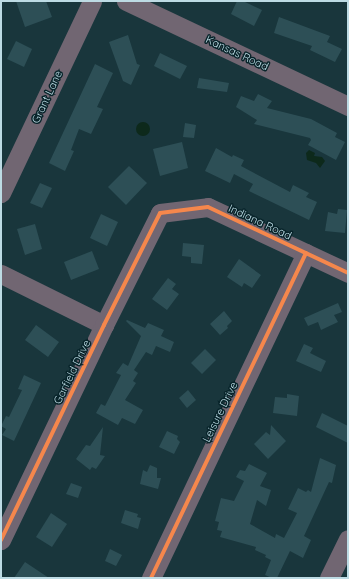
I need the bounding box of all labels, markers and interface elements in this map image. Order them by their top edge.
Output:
street label: Kansas Road [203,33,271,73]
street label: Grant Lane [29,69,65,125]
street label: Indiana Road [226,202,294,242]
street label: Garfield Drive [51,338,93,406]
street label: Leisure Drive [200,380,240,444]

